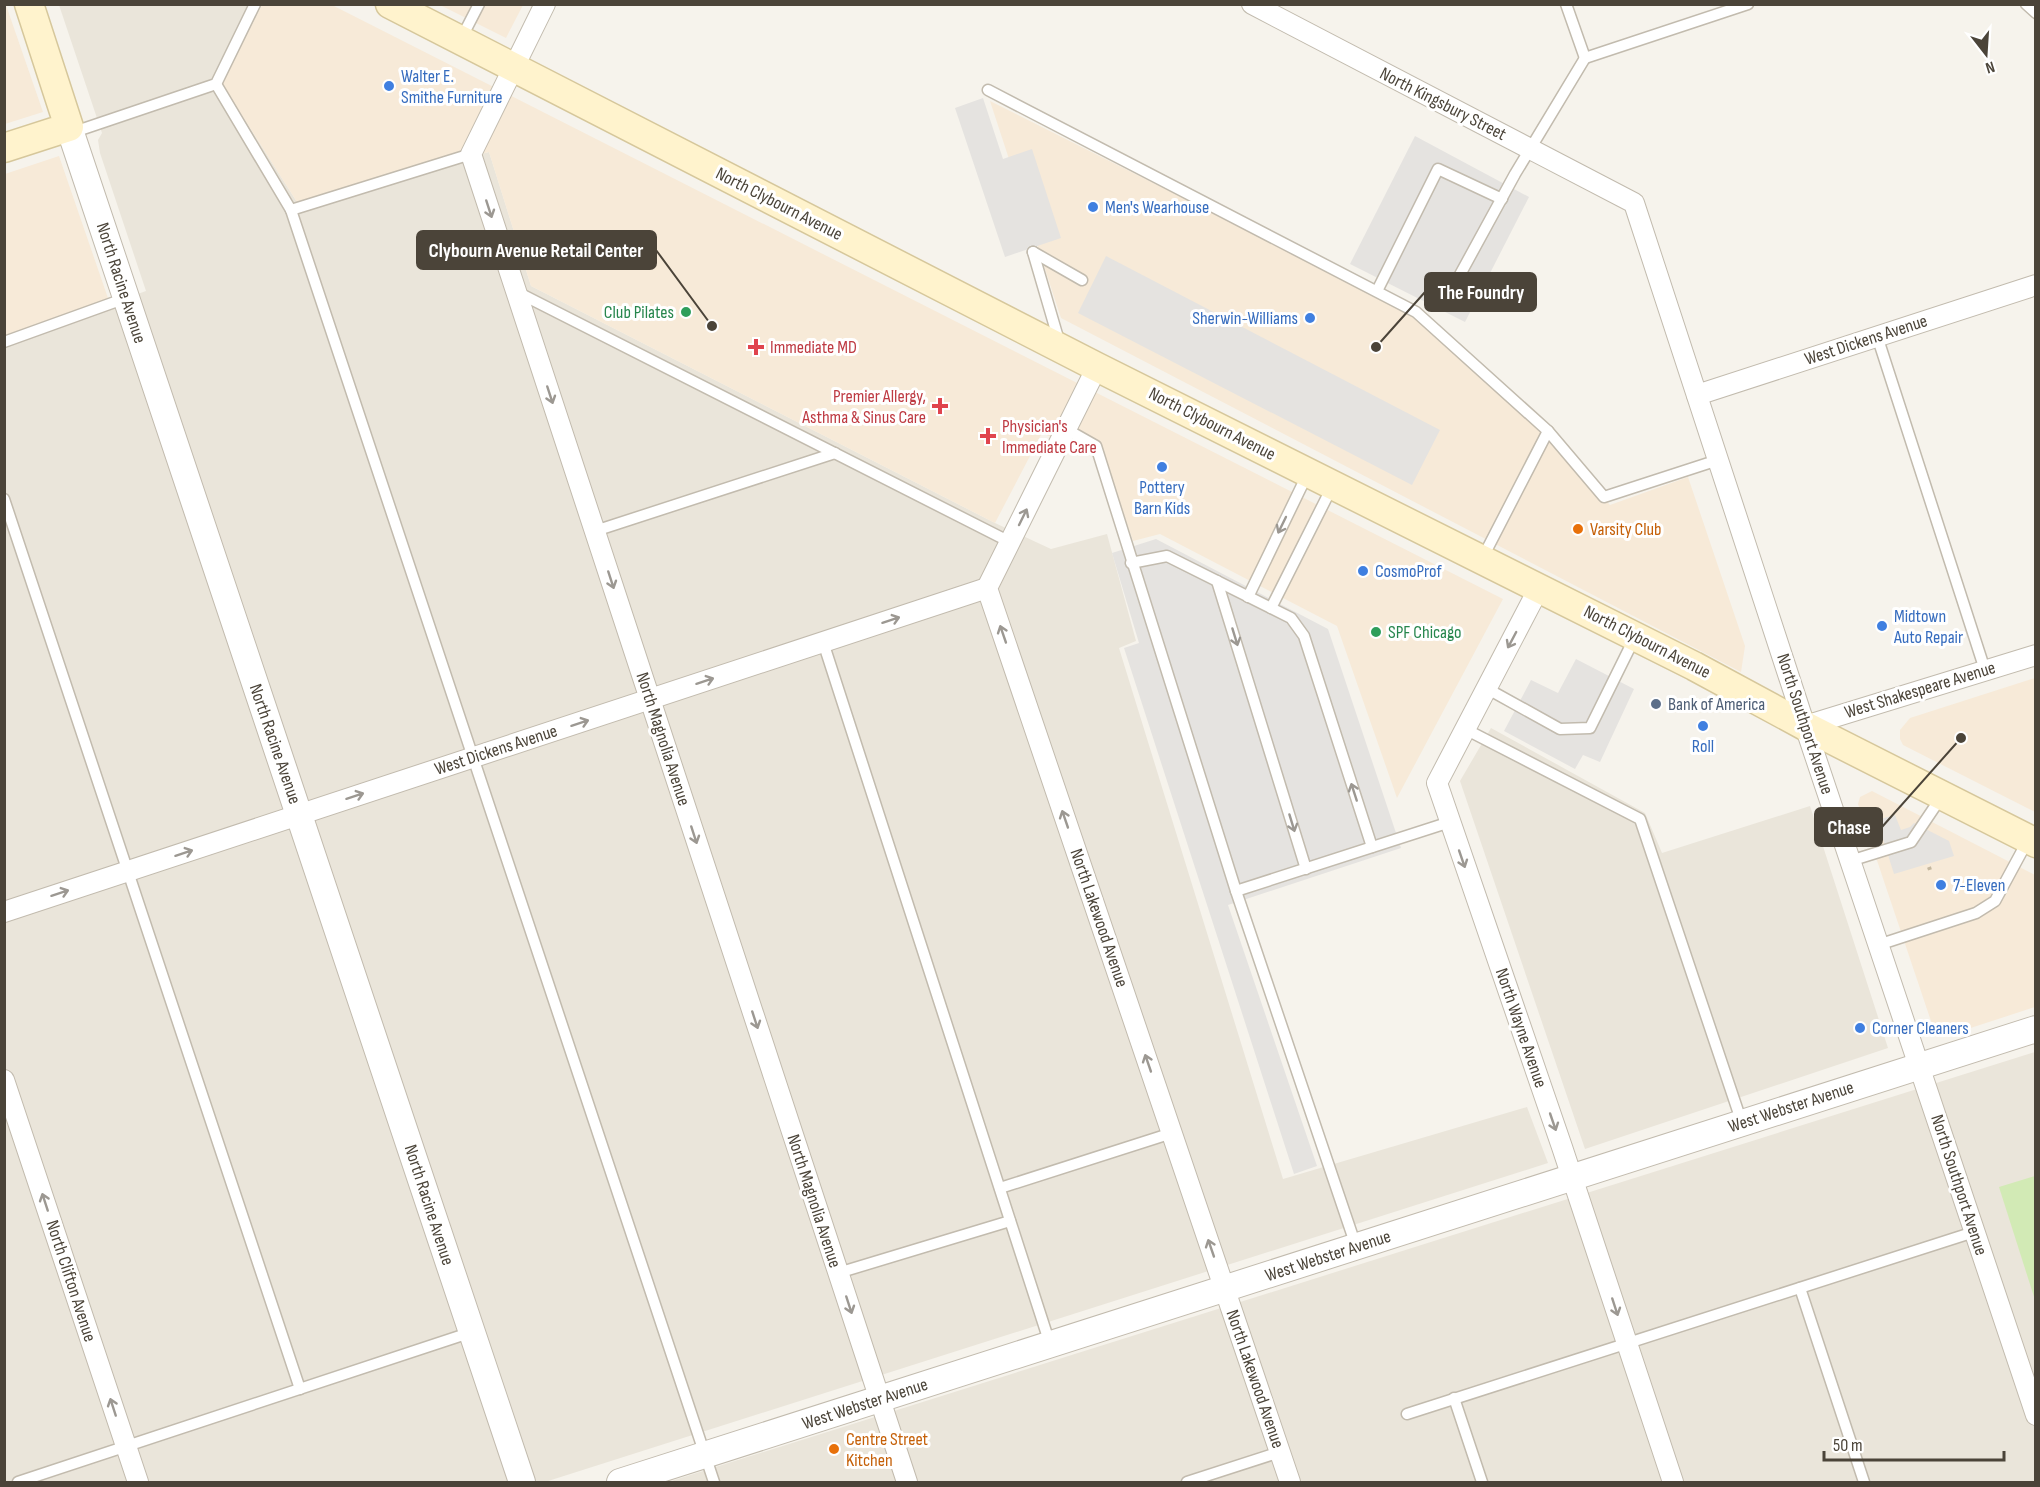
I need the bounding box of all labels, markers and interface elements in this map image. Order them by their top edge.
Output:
north arrow [1956,24,2016,84]
text: N [1983,57,1997,77]
street label: North Kingsbury Street [1376,63,1510,145]
place label: Walter E. Smithe Furniture [401,66,503,108]
marker: Walter E. Smithe Furniture [382,79,396,93]
street label: North Clybourn Avenue [712,163,846,245]
place label: Men's Wearhouse [1105,197,1209,218]
one-way arrow [484,199,495,218]
marker: Men's Wearhouse [1086,200,1100,214]
street label: North Racine Avenue [92,220,150,346]
callout: Clybourn Avenue Retail Center [417,231,656,269]
text: Clybourn Avenue Retail Center [428,239,644,263]
callout: The Foundry [1425,273,1536,311]
text: The Foundry [1438,281,1525,305]
place label: Club Pilates [604,302,674,323]
marker: Club Pilates [679,305,693,319]
place label: Sherwin-Williams [1192,308,1298,329]
street label: West Dickens Avenue [1802,310,1930,370]
marker: Sherwin-Williams [1303,311,1317,325]
place label: Immediate MD [770,337,857,358]
marker: Immediate MD [747,338,765,356]
street label: North Clybourn Avenue [1145,383,1279,465]
one-way arrow [545,385,556,404]
place label: Premier Allergy, Asthma & Sinus Care [801,386,926,428]
marker: Premier Allergy, Asthma & Sinus Care [931,397,949,415]
place label: Physician's Immediate Care [1002,416,1097,458]
marker: Physician's Immediate Care [979,427,997,445]
marker: Pottery Barn Kids [1155,460,1169,474]
place label: Pottery Barn Kids [1134,477,1190,519]
one-way arrow [1017,509,1029,527]
one-way arrow [1276,516,1288,534]
place label: Varsity Club [1590,519,1662,540]
marker: Varsity Club [1571,522,1585,536]
place label: CosmoProf [1375,561,1442,582]
marker: CosmoProf [1356,564,1370,578]
one-way arrow [606,570,617,589]
street label: North Clybourn Avenue [1580,601,1714,683]
place label: Midtown Auto Repair [1893,606,1963,648]
one-way arrow [881,614,900,625]
marker: Midtown Auto Repair [1875,619,1889,633]
place label: SPF Chicago [1388,622,1462,643]
one-way arrow [997,625,1008,644]
marker: SPF Chicago [1369,625,1383,639]
one-way arrow [1230,627,1241,646]
one-way arrow [1506,630,1517,648]
street label: North Southport Avenue [1772,651,1838,797]
street label: West Shakespeare Avenue [1842,657,1998,723]
street label: North Magnolia Avenue [632,670,694,808]
one-way arrow [695,675,714,686]
street label: North Racine Avenue [245,681,305,807]
place label: Bank of America [1668,694,1765,715]
marker: Bank of America [1649,697,1663,711]
one-way arrow [570,716,589,727]
marker: Roll [1696,719,1710,733]
street label: West Dickens Avenue [432,720,560,780]
place label: Roll [1692,736,1714,757]
one-way arrow [1348,783,1359,802]
one-way arrow [345,790,364,801]
callout: Chase [1815,808,1882,846]
one-way arrow [1059,810,1070,829]
one-way arrow [1287,813,1298,832]
text: Chase [1827,816,1871,840]
one-way arrow [690,825,701,844]
one-way arrow [174,846,193,857]
street label: North Lakewood Avenue [1066,846,1132,990]
one-way arrow [1458,849,1469,868]
place label: 7-Eleven [1953,875,2006,896]
marker: 7-Eleven [1934,878,1948,892]
one-way arrow [50,887,69,898]
street label: North Wayne Avenue [1491,966,1551,1090]
one-way arrow [750,1010,761,1029]
place label: Corner Cleaners [1872,1018,1969,1039]
marker: Corner Cleaners [1853,1021,1867,1035]
one-way arrow [1142,1054,1153,1073]
street label: West Webster Avenue [1726,1077,1856,1137]
street label: North Southport Avenue [1926,1112,1992,1258]
one-way arrow [1549,1113,1560,1131]
street label: North Magnolia Avenue [783,1132,845,1270]
street label: North Racine Avenue [400,1142,458,1268]
one-way arrow [39,1193,50,1212]
street label: North Clifton Avenue [41,1218,101,1344]
street label: West Webster Avenue [1263,1226,1393,1286]
one-way arrow [1204,1239,1215,1258]
one-way arrow [844,1295,855,1314]
one-way arrow [1611,1297,1622,1316]
street label: North Lakewood Avenue [1222,1307,1288,1451]
street label: West Webster Avenue [800,1374,930,1434]
one-way arrow [107,1398,118,1417]
scale bar [1824,1424,2004,1462]
place label: Centre Street Kitchen [846,1429,929,1471]
text: 50 m [1833,1435,1863,1456]
marker: Centre Street Kitchen [827,1442,841,1456]

